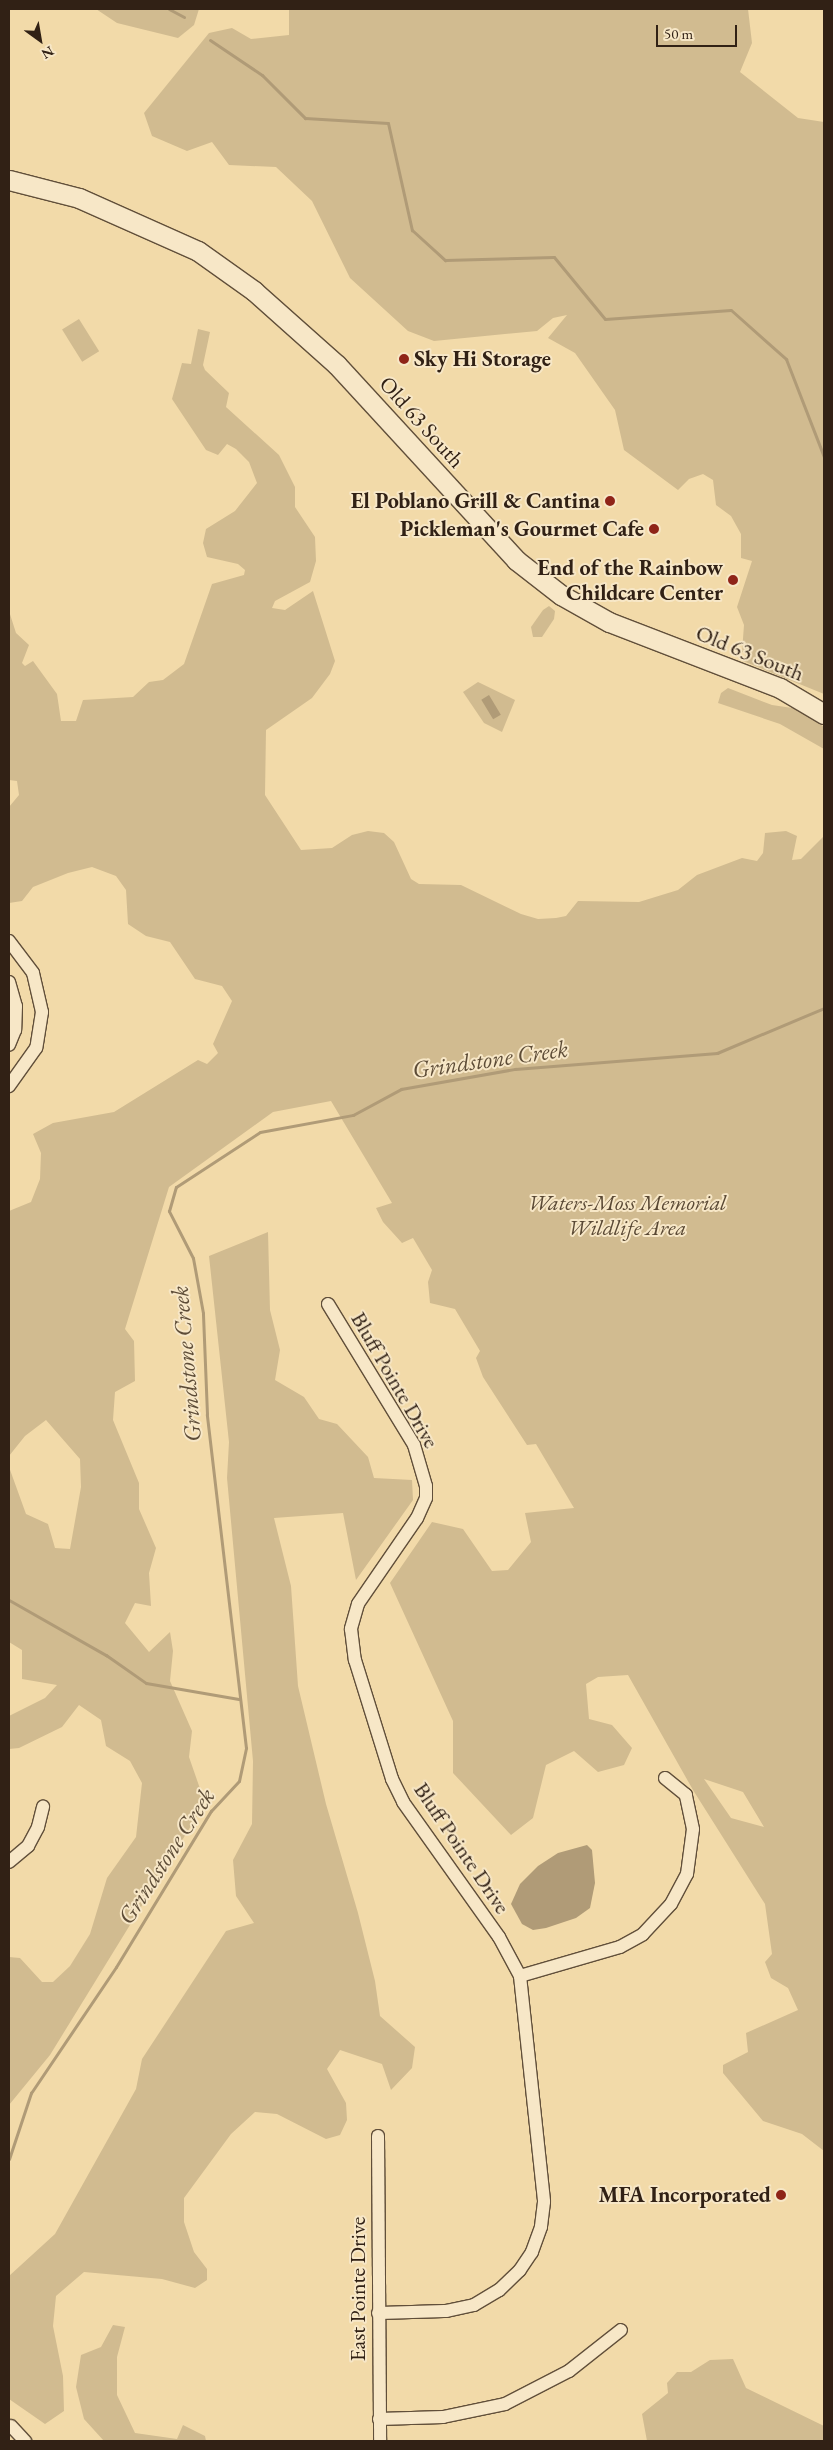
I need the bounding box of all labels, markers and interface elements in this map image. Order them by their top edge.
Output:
north arrow [15,15,65,65]
scale bar [658,15,739,47]
text: 50 m [664,24,693,43]
text: N [38,42,58,63]
place label: Sky Hi Storage [414,346,551,372]
marker: Sky Hi Storage [398,353,410,365]
street label: Old 63 South [374,371,470,473]
place label: El Poblano Grill & Cantina [351,488,600,514]
marker: El Poblano Grill & Cantina [604,495,616,507]
place label: Pickleman's Gourmet Cafe [400,516,644,542]
marker: Pickleman's Gourmet Cafe [648,523,660,535]
place label: End of the Rainbow Childcare Center [537,554,723,606]
marker: End of the Rainbow Childcare Center [727,574,739,586]
street label: Old 63 South [692,619,808,687]
water label: Grindstone Creek [410,1034,570,1084]
park label: Waters-Moss Memorial Wildlife Area [528,1189,726,1240]
water label: Grindstone Creek [165,1285,207,1443]
street label: Bluff Pointe Drive [345,1307,445,1453]
street label: Bluff Pointe Drive [408,1777,516,1919]
water label: Grindstone Creek [111,1782,221,1930]
place label: MFA Incorporated [598,2182,771,2208]
marker: MFA Incorporated [775,2189,787,2201]
street label: East Pointe Drive [345,2217,371,2361]

